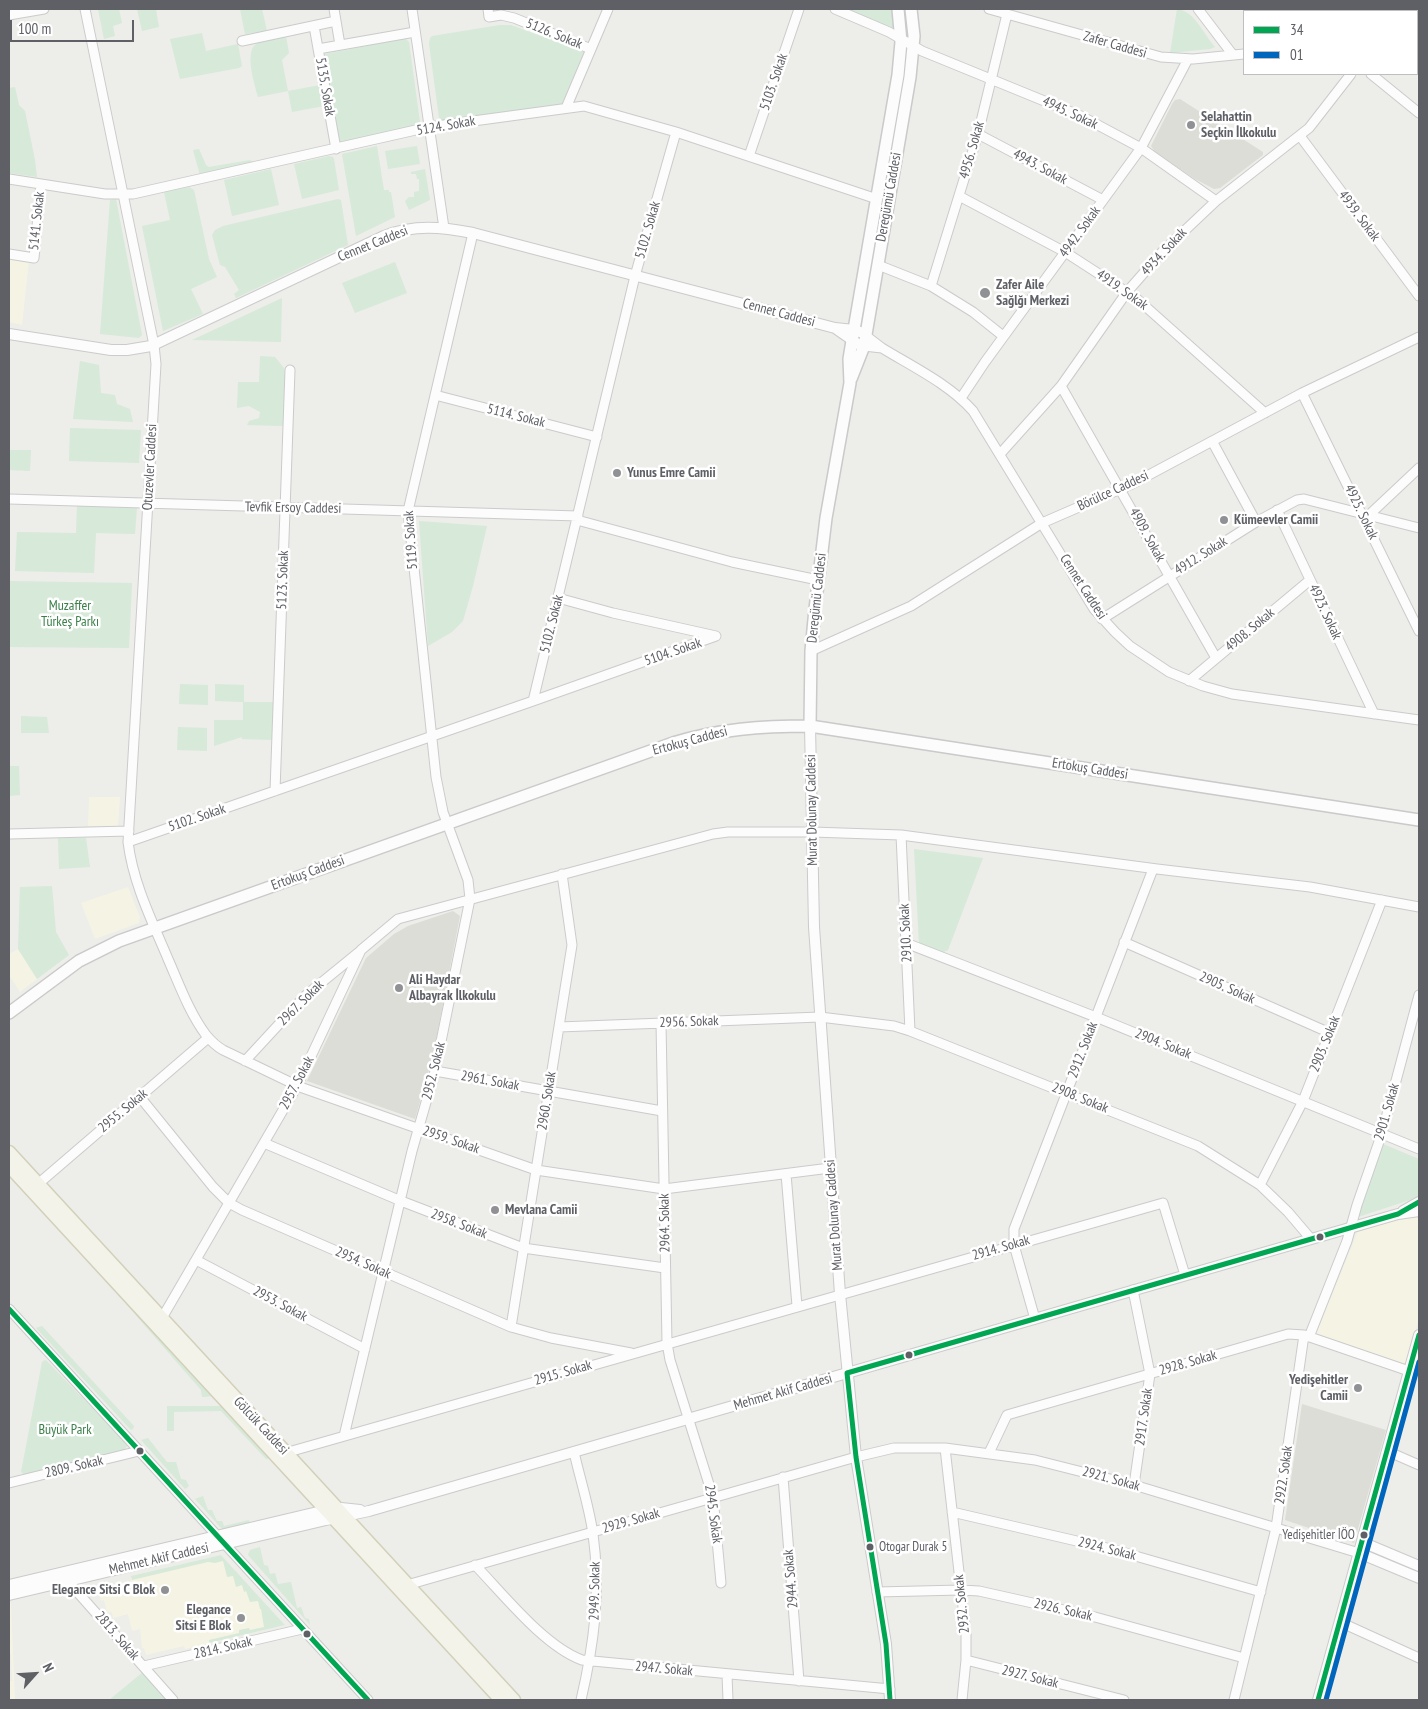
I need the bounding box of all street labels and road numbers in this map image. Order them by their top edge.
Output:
street label: 5126. Sokak [523,15,585,53]
street label: Zafer Caddesi [1081,28,1149,62]
street label: 5103. Sokak [756,51,792,113]
street label: 5135. Sokak [312,56,338,118]
street label: 4945. Sokak [1040,93,1100,133]
street label: 5124. Sokak [415,113,477,139]
street label: 4956. Sokak [956,119,988,181]
street label: 4943. Sokak [1010,146,1070,188]
street label: Deregümü Caddesi [873,151,905,243]
street label: 4939. Sokak [1334,187,1384,245]
street label: 5141. Sokak [26,191,48,251]
street label: 5102. Sokak [632,199,664,261]
street label: 4942. Sokak [1056,203,1104,261]
street label: Cennet Caddesi [335,222,411,266]
street label: 4934. Sokak [1138,225,1190,279]
street label: 4919. Sokak [1093,266,1151,314]
street label: Cennet Caddesi [741,295,817,331]
street label: 5114. Sokak [485,401,547,431]
street label: Otuzevler Caddesi [139,423,161,511]
street label: Börülce Caddesi [1075,467,1151,515]
street label: 4925. Sokak [1340,482,1382,542]
street label: Tevfik Ersoy Caddesi [245,499,341,517]
street label: 4909. Sokak [1125,505,1169,565]
street label: 5119. Sokak [401,510,421,570]
street label: 4912. Sokak [1171,533,1231,579]
street label: 5123. Sokak [274,550,292,610]
street label: Cennet Caddesi [1056,551,1110,623]
street label: Deregümü Caddesi [804,552,830,644]
street label: 4923. Sokak [1305,582,1345,642]
street label: 5102. Sokak [537,593,567,655]
street label: 4908. Sokak [1222,605,1278,655]
street label: 5104. Sokak [642,634,704,670]
street label: Ertokuş Caddesi [651,723,729,759]
street label: Murat Dolunay Caddesi [803,754,821,866]
street label: Ertokuş Caddesi [1051,755,1129,783]
street label: 5102. Sokak [166,800,228,836]
street label: Ertokuş Caddesi [269,852,347,894]
street label: 2910. Sokak [896,903,916,963]
street label: 2905. Sokak [1197,968,1257,1008]
street label: 2967. Sokak [275,977,327,1029]
street label: 2956. Sokak [659,1013,719,1031]
street label: 2903. Sokak [1306,1013,1344,1075]
street label: 2912. Sokak [1065,1019,1101,1081]
street label: 2904. Sokak [1132,1025,1194,1063]
street label: 2952. Sokak [419,1040,449,1102]
street label: 2957. Sokak [276,1053,318,1113]
street label: 2961. Sokak [459,1068,521,1094]
street label: 2960. Sokak [534,1070,560,1132]
street label: 2908. Sokak [1049,1079,1111,1117]
street label: 2901. Sokak [1371,1081,1403,1143]
street label: 2955. Sokak [95,1086,151,1136]
street label: 2959. Sokak [420,1122,482,1158]
street label: Murat Dolunay Caddesi [822,1159,846,1271]
street label: 2964. Sokak [656,1193,674,1253]
street label: 2958. Sokak [428,1206,490,1242]
street label: 2914. Sokak [970,1232,1032,1264]
street label: 2954. Sokak [333,1243,393,1283]
street label: 2953. Sokak [250,1283,310,1325]
street label: 2928. Sokak [1157,1347,1219,1379]
street label: 2915. Sokak [532,1357,594,1389]
street label: Mehmet Akif Caddesi [732,1370,834,1414]
street label: 2917. Sokak [1132,1387,1156,1447]
street label: Gölcük Caddesi [230,1394,292,1458]
street label: 2922. Sokak [1272,1445,1296,1505]
street label: 2809. Sokak [43,1452,105,1482]
street label: 2921. Sokak [1080,1463,1142,1495]
street label: 2945. Sokak [701,1484,725,1544]
street label: 2929. Sokak [600,1505,662,1537]
street label: 2924. Sokak [1076,1534,1138,1564]
street label: Mehmet Akif Caddesi [108,1539,210,1579]
street label: 2944. Sokak [780,1549,802,1609]
street label: 2949. Sokak [586,1561,604,1621]
street label: 2932. Sokak [951,1574,973,1634]
street label: 2926. Sokak [1032,1595,1094,1625]
street label: 2813. Sokak [91,1608,143,1664]
street label: 2814. Sokak [192,1633,254,1663]
street label: 2947. Sokak [634,1658,694,1680]
street label: 2927. Sokak [1000,1662,1060,1692]

